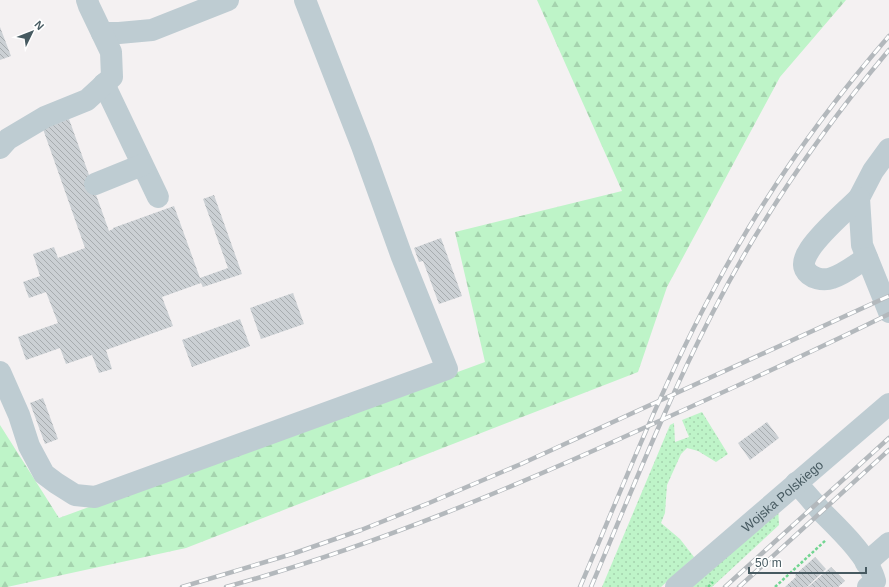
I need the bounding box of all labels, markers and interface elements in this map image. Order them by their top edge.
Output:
north arrow [12,12,52,52]
text: N [32,18,46,32]
street label: Wojska Polskiego [738,457,826,535]
scale bar [749,549,866,575]
text: 50 m [755,556,782,570]

